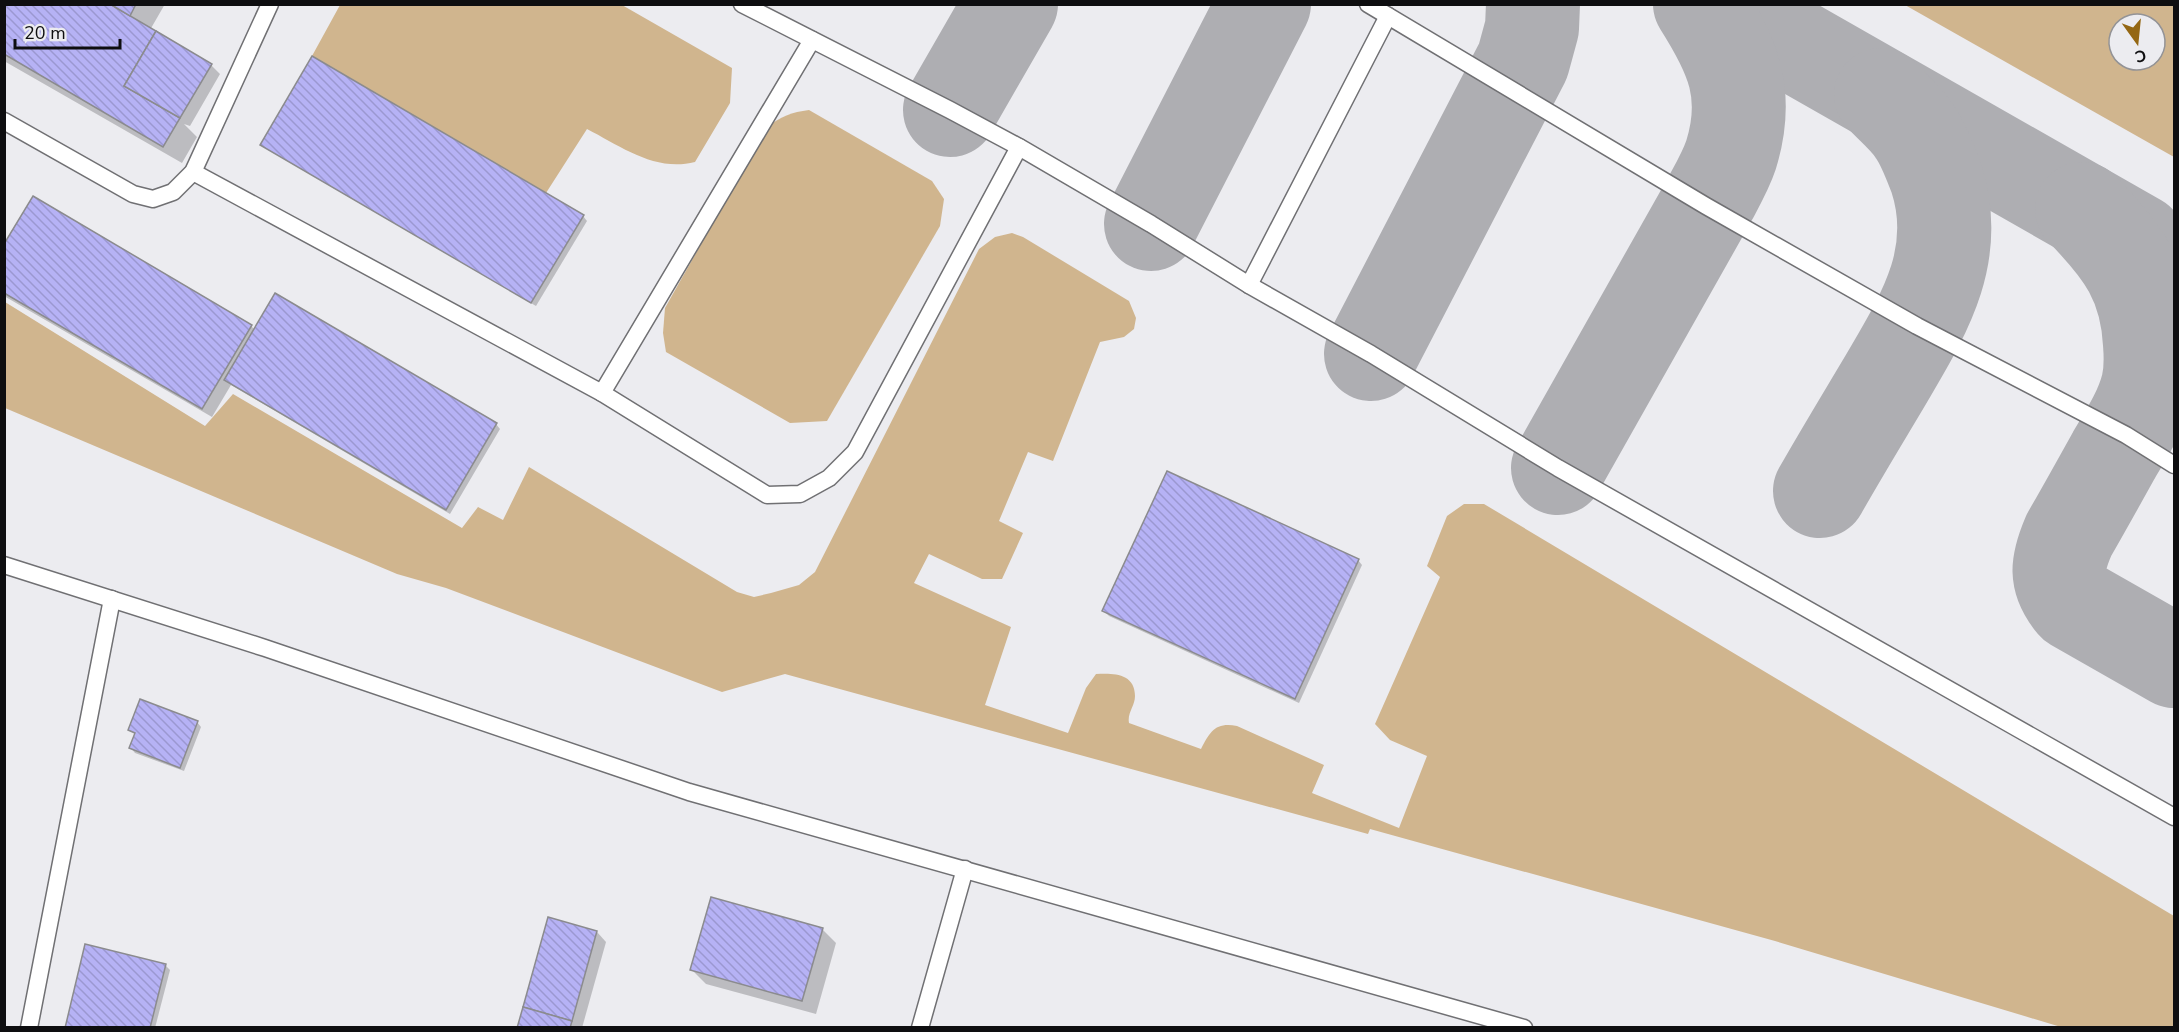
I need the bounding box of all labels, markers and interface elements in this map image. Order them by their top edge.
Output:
scale bar [15,12,120,50]
north arrow [2107,12,2167,72]
text: 20 m [24,21,66,45]
text: С [2132,43,2149,68]

